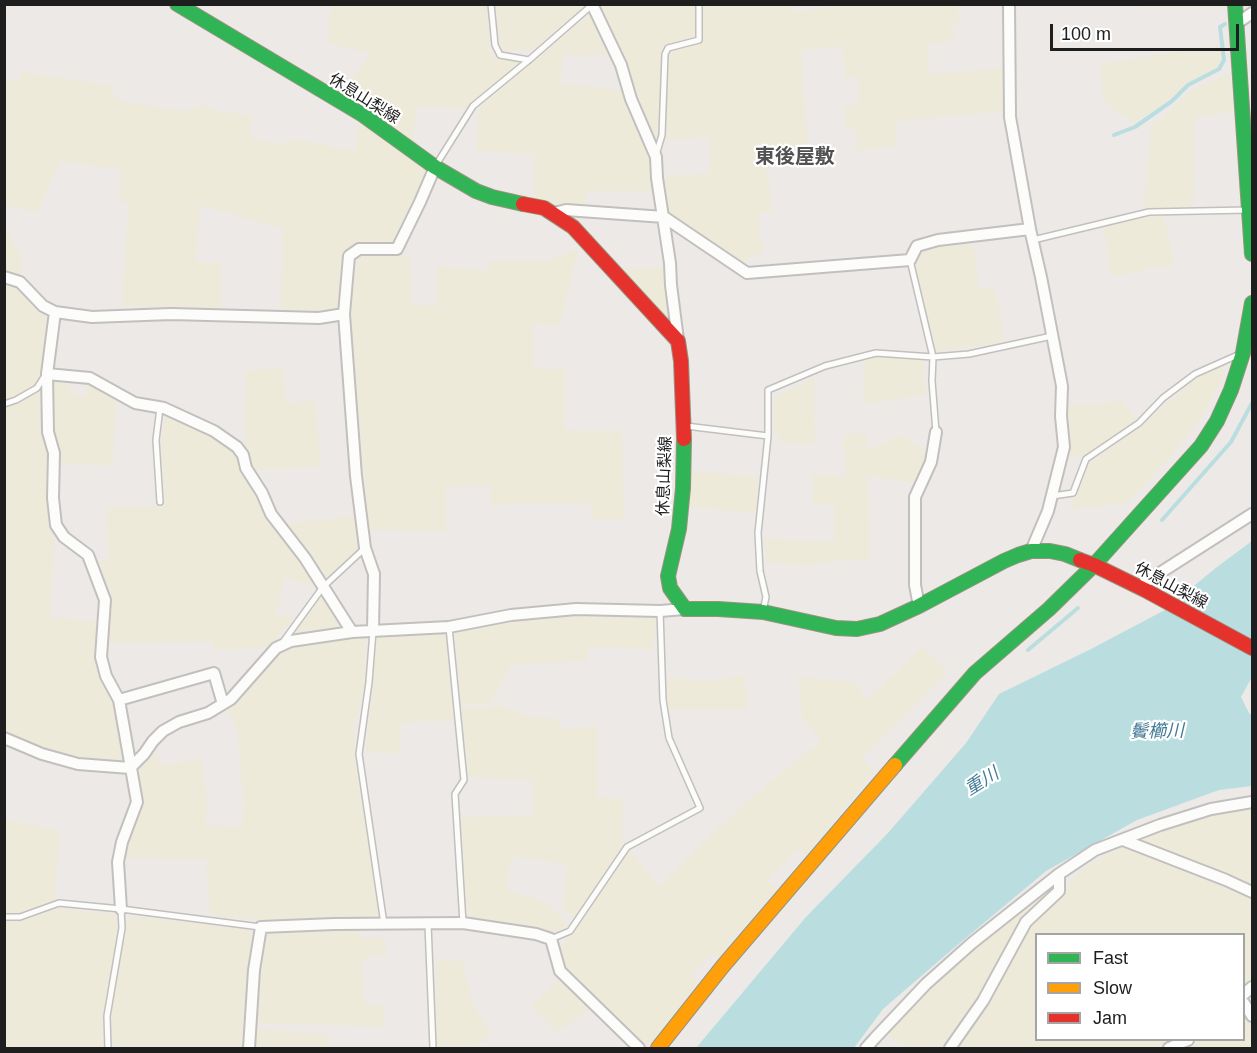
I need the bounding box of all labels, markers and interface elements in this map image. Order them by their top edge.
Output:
scale bar [1053,12,1242,50]
text: 100 m [1061,24,1111,44]
street label: 休息山梨線 [325,70,403,128]
district label: 東後屋敷 [755,145,835,169]
street label: 休息山梨線 [654,436,676,516]
street label: 休息山梨線 [1131,559,1211,613]
water label: 鬢櫛川 [1130,721,1184,743]
water label: 重川 [961,763,1003,801]
legend [1035,933,1245,1041]
text: Fast [1093,948,1128,968]
text: Slow [1093,978,1132,998]
text: Jam [1093,1008,1127,1028]

